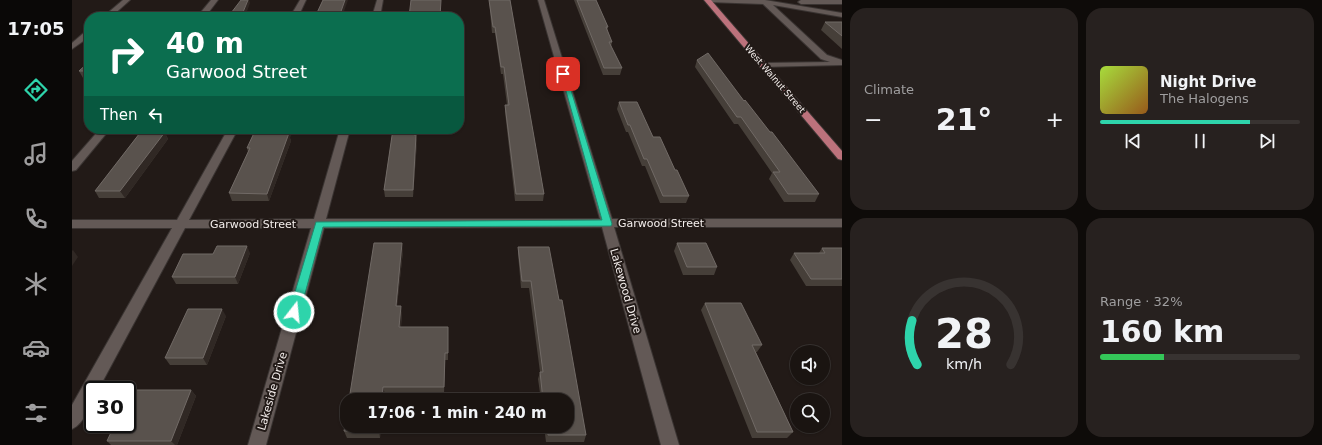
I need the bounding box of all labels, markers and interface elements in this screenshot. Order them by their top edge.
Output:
text: 17:05 [7,18,65,39]
text: 40 m [166,27,244,60]
icon: right [100,28,152,80]
street label: West Walnut Street [743,43,807,115]
pin [546,57,580,91]
text: Garwood Street [166,61,307,82]
icon: arrive [552,63,574,85]
text: Night Drive [1160,73,1256,91]
icon: directions [22,76,50,104]
text: Climate [864,82,914,97]
text: The Halogens [1160,91,1249,106]
text: 21° [936,102,992,137]
icon: left [145,104,167,126]
text: Then [100,106,137,124]
text: − [864,107,882,132]
text: + [1046,107,1064,132]
icon: previous [1122,130,1144,152]
icon: pause [1189,130,1211,152]
icon: next [1256,130,1278,152]
icon: music [22,140,50,168]
icon: phone [22,205,50,233]
street label: Garwood Street [618,217,705,230]
street label: Garwood Street [210,218,297,231]
street label: Lakewood Drive [607,247,644,335]
icon: climate [22,270,50,298]
position arrow [273,291,315,333]
text: Range · 32% [1100,294,1183,309]
text: 28 [935,309,993,358]
text: 160 km [1100,314,1224,349]
icon: car [22,334,50,362]
map controls [790,345,830,433]
button: sound [790,345,830,385]
street label: Lakeside Drive [255,350,290,432]
text: km/h [946,356,982,372]
speed limit sign: 30 [84,381,136,433]
button: search [790,393,830,433]
icon: filters [22,399,50,427]
text: 17:06 · 1 min · 240 m [367,404,547,422]

